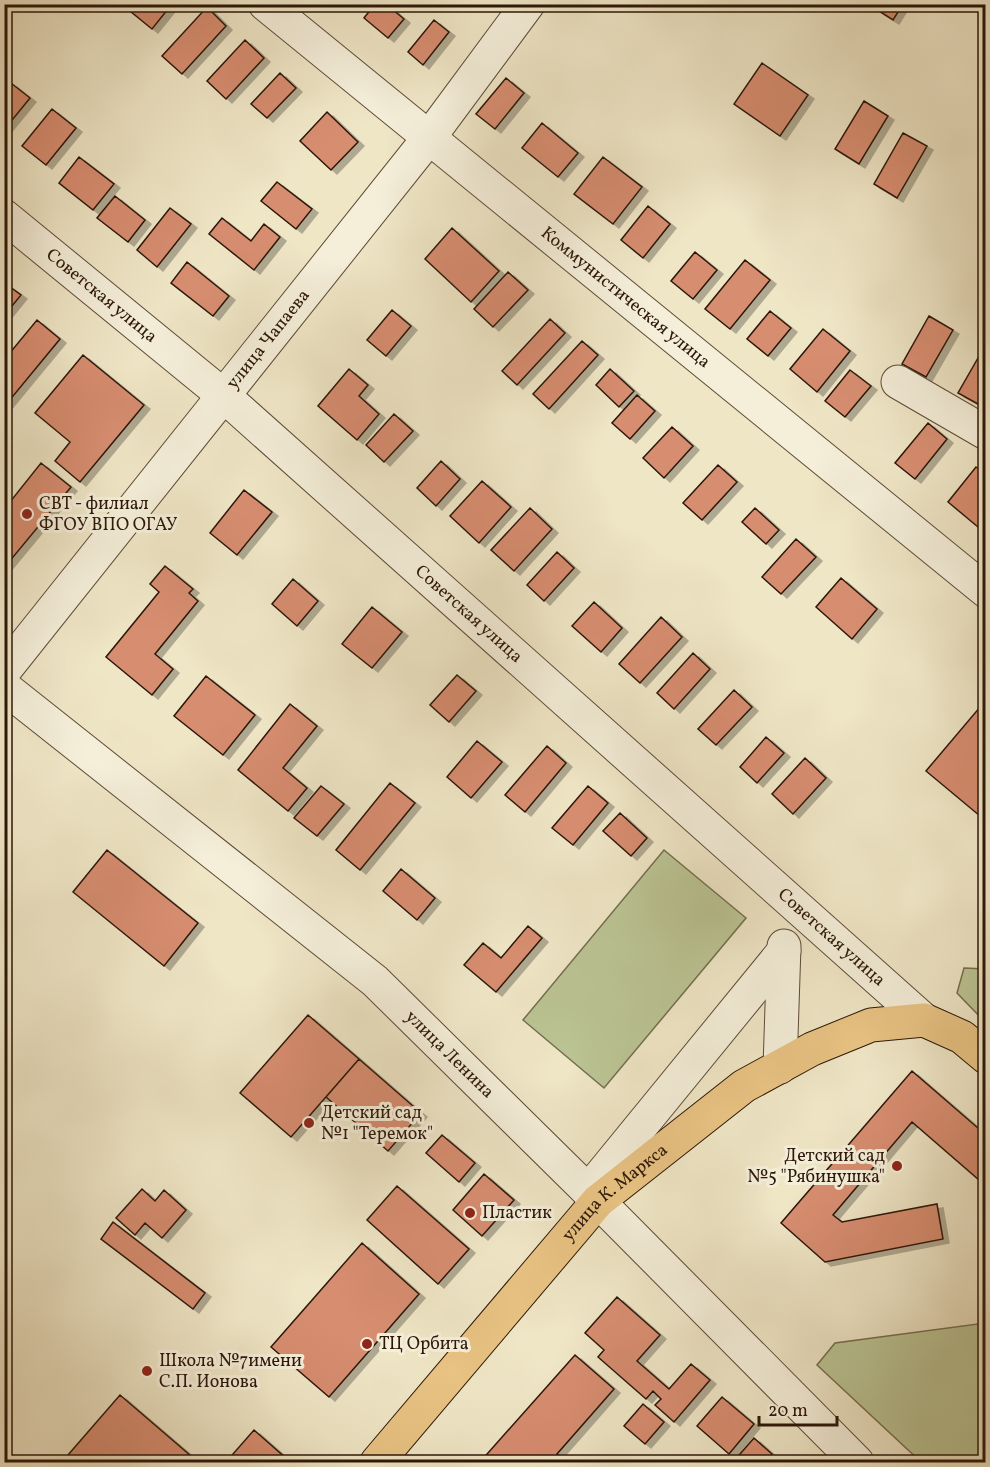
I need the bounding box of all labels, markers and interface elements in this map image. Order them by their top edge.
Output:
street label: Коммунистическая улица [535,221,716,374]
street label: Советская улица [41,243,163,349]
street label: улица Чапаева [221,284,316,395]
place label: СВТ - филиал ФГОУ ВПО ОГАУ [39,492,178,538]
marker: СВТ - филиал ФГОУ ВПО ОГАУ [20,507,34,521]
street label: Советская улица [409,559,528,669]
street label: Советская улица [772,883,891,992]
street label: улица Ленина [399,1005,500,1104]
place label: Детский сад №1 "Теремок" [321,1101,433,1147]
marker: Детский сад №1 "Теремок" [302,1116,316,1130]
street label: улица К. Маркса [556,1138,673,1247]
place label: Детский сад №5 "Рябинушка" [747,1144,885,1190]
marker: Детский сад №5 "Рябинушка" [890,1159,904,1173]
place label: Пластик [482,1201,552,1226]
marker: Пластик [463,1206,477,1220]
place label: ТЦ Орбита [379,1332,469,1357]
marker: ТЦ Орбита [360,1337,374,1351]
place label: Школа №7имени С.П. Ионова [159,1349,302,1395]
marker: Школа №7имени С.П. Ионова [140,1364,154,1378]
scale bar [759,1389,837,1427]
text: 20 m [768,1399,808,1424]

